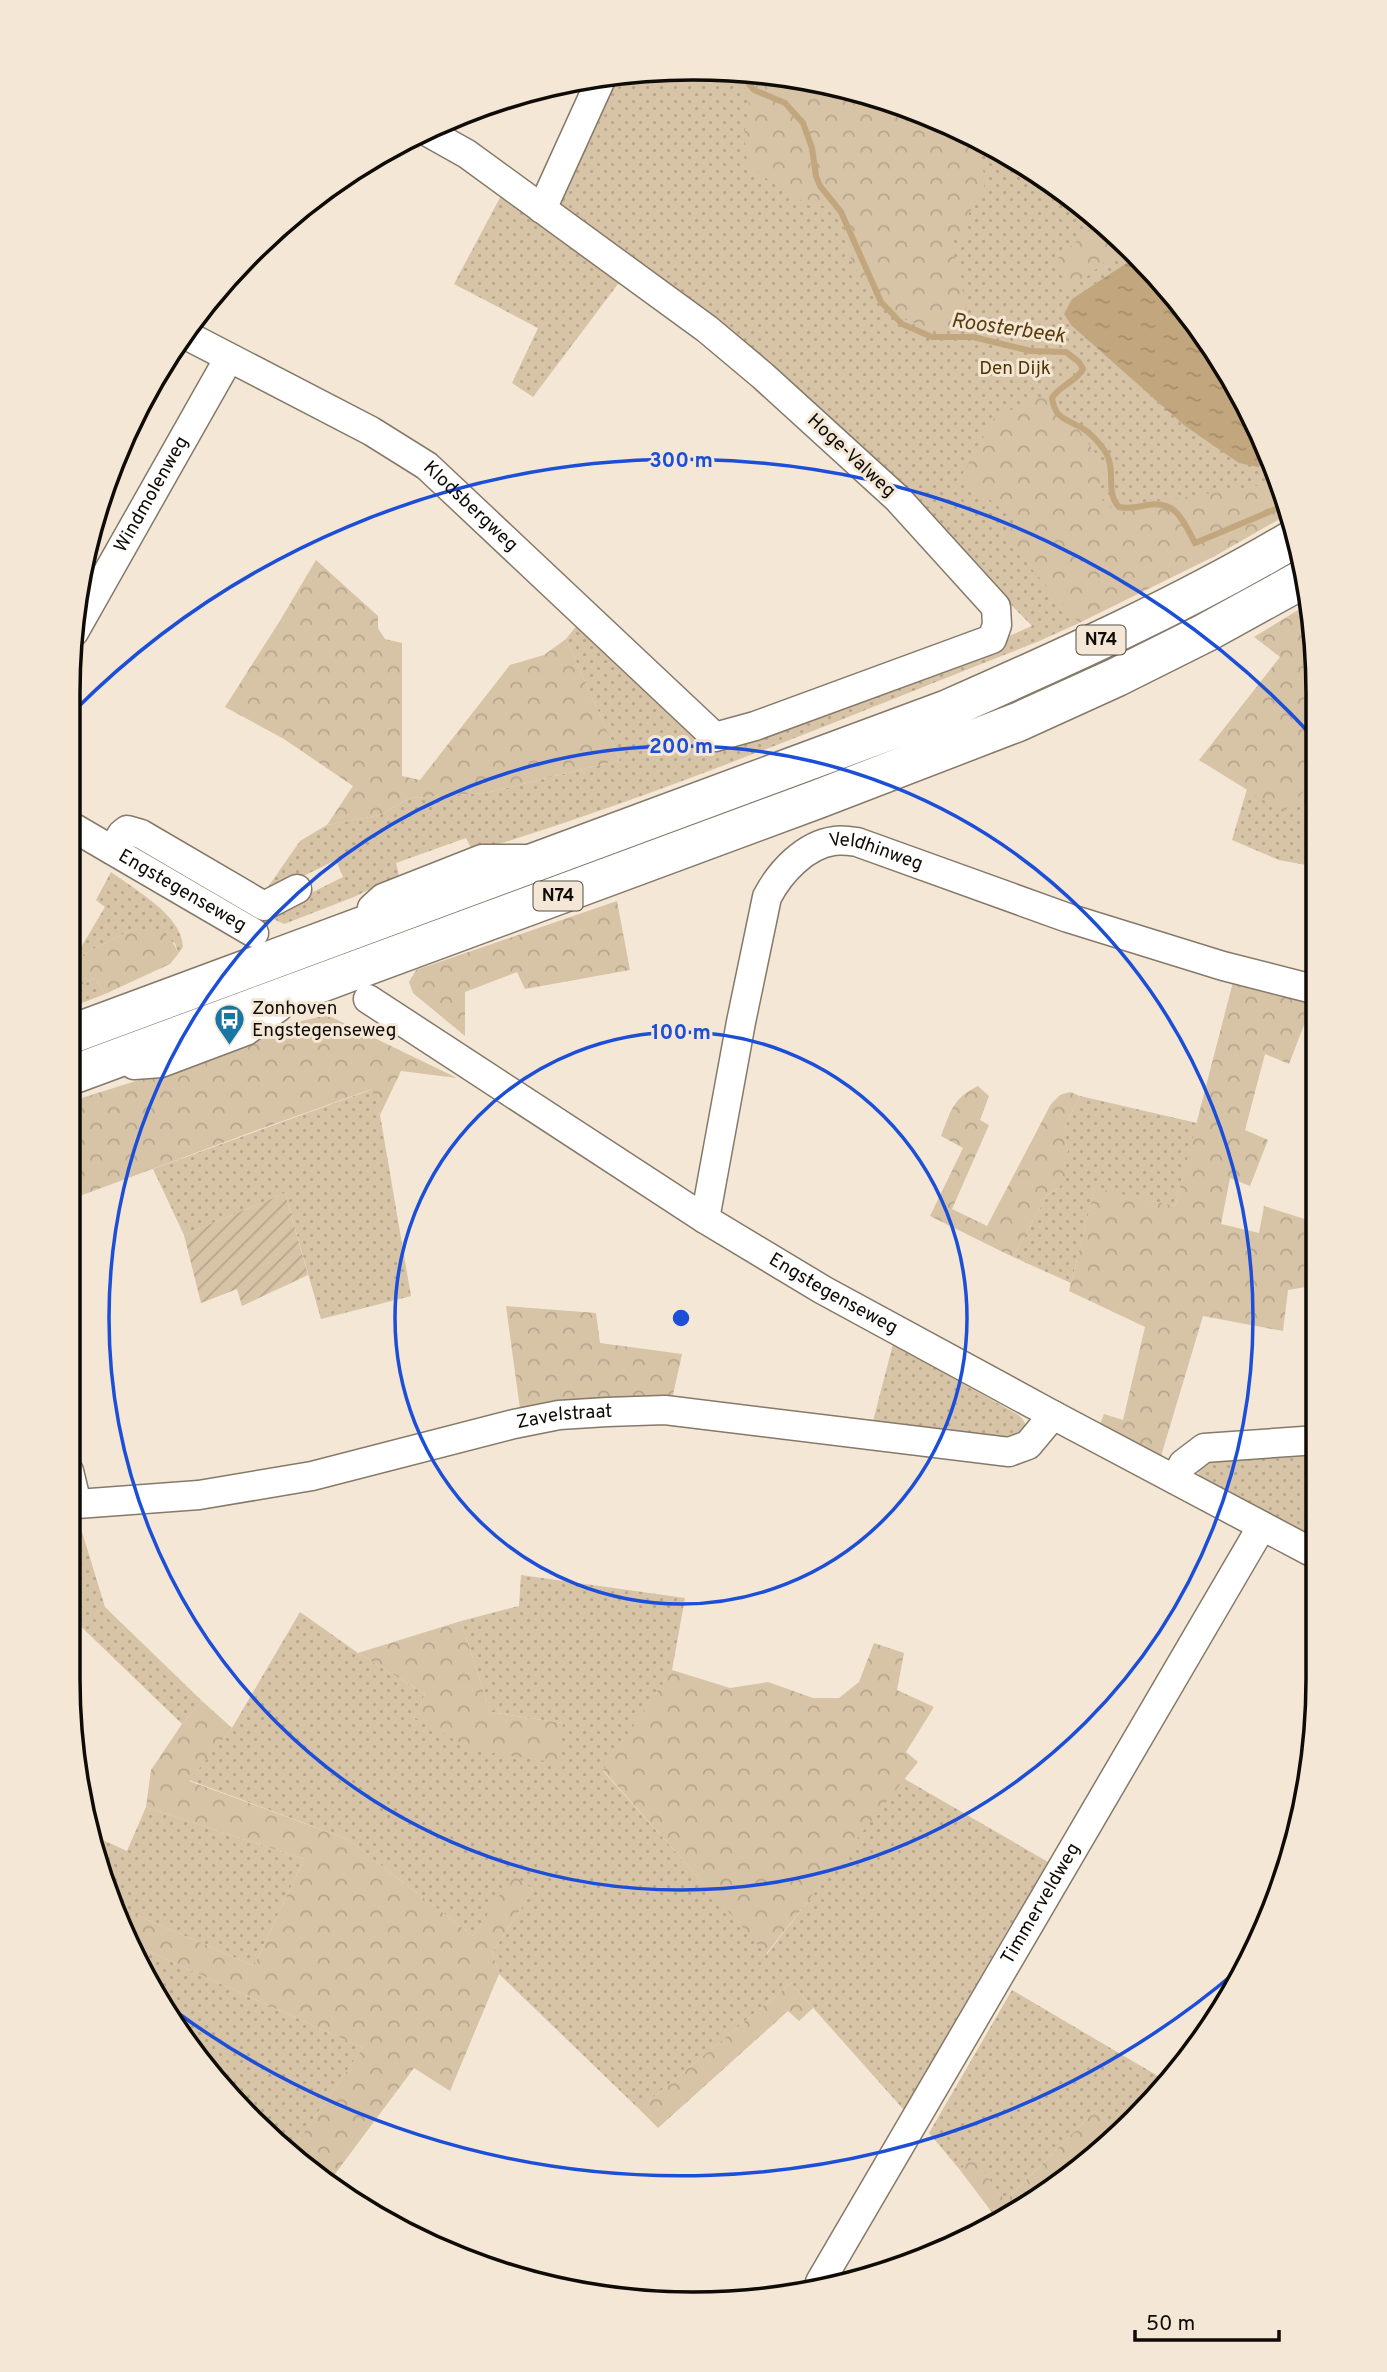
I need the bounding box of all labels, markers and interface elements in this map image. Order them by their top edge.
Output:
water label: Roosterbeek [949,308,1067,350]
park label: Den Dijk [979,357,1051,381]
street label: Hoge-Valweg [802,409,900,503]
street label: Windmolenweg [109,432,194,557]
text: 300 m [649,448,713,475]
street label: Klodsbergweg [418,456,523,557]
road number: N74 [1076,626,1126,654]
text: 200 m [649,734,713,761]
street label: Veldhinweg [828,828,926,877]
street label: Engstegenseweg [114,844,251,938]
road number: N74 [534,882,582,911]
place label: Zonhoven Engstegenseweg [252,997,396,1043]
bus stop icon: Zonhoven Engstegenseweg [212,1003,246,1047]
text: 100 m [651,1020,711,1047]
street label: Engstegenseweg [764,1248,902,1340]
centre of rings [669,1306,693,1330]
street label: Zavelstraat [514,1400,613,1435]
street label: Timmerveldweg [996,1839,1086,1969]
scale bar [1135,2298,1278,2342]
text: 50 m [1146,2311,1195,2338]

